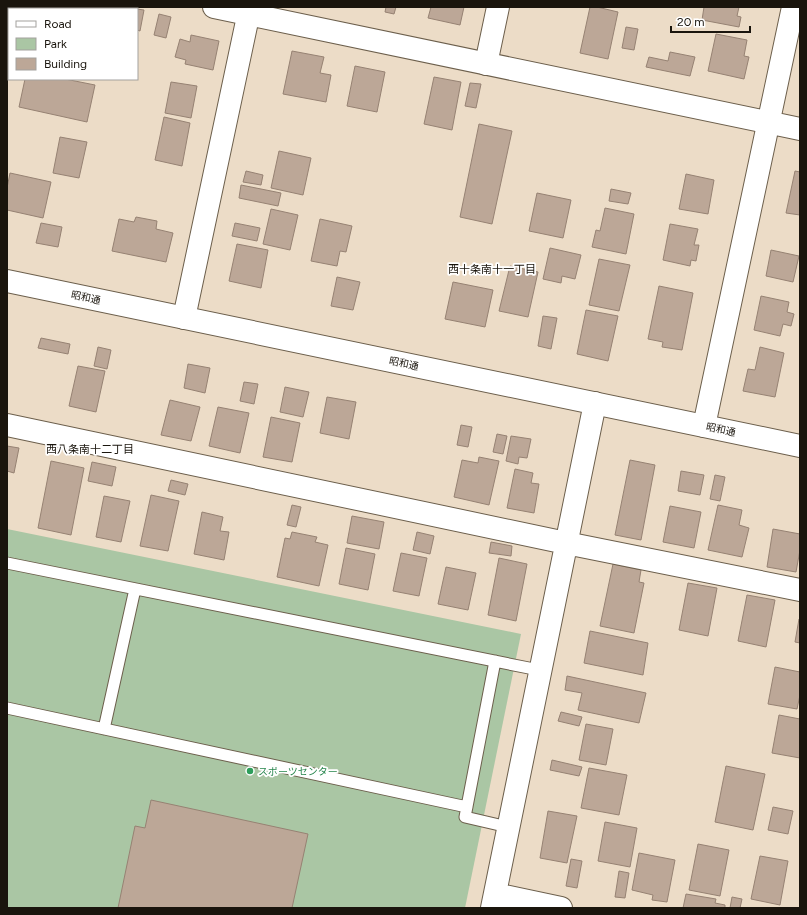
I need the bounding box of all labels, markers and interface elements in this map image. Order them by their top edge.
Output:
legend [8,8,138,80]
scale bar [671,8,750,34]
text: 20 m [677,15,705,29]
text: Road [44,17,72,31]
text: Park [44,37,67,51]
text: Building [44,57,87,71]
district label: 西十条南十一丁目 [448,263,536,276]
street label: 昭和通 [70,288,102,307]
street label: 昭和通 [388,354,420,373]
street label: 昭和通 [705,420,737,439]
district label: 西八条南十二丁目 [46,443,134,456]
place label: スポーツセンター [258,765,338,778]
marker: スポーツセンター [245,766,255,776]

